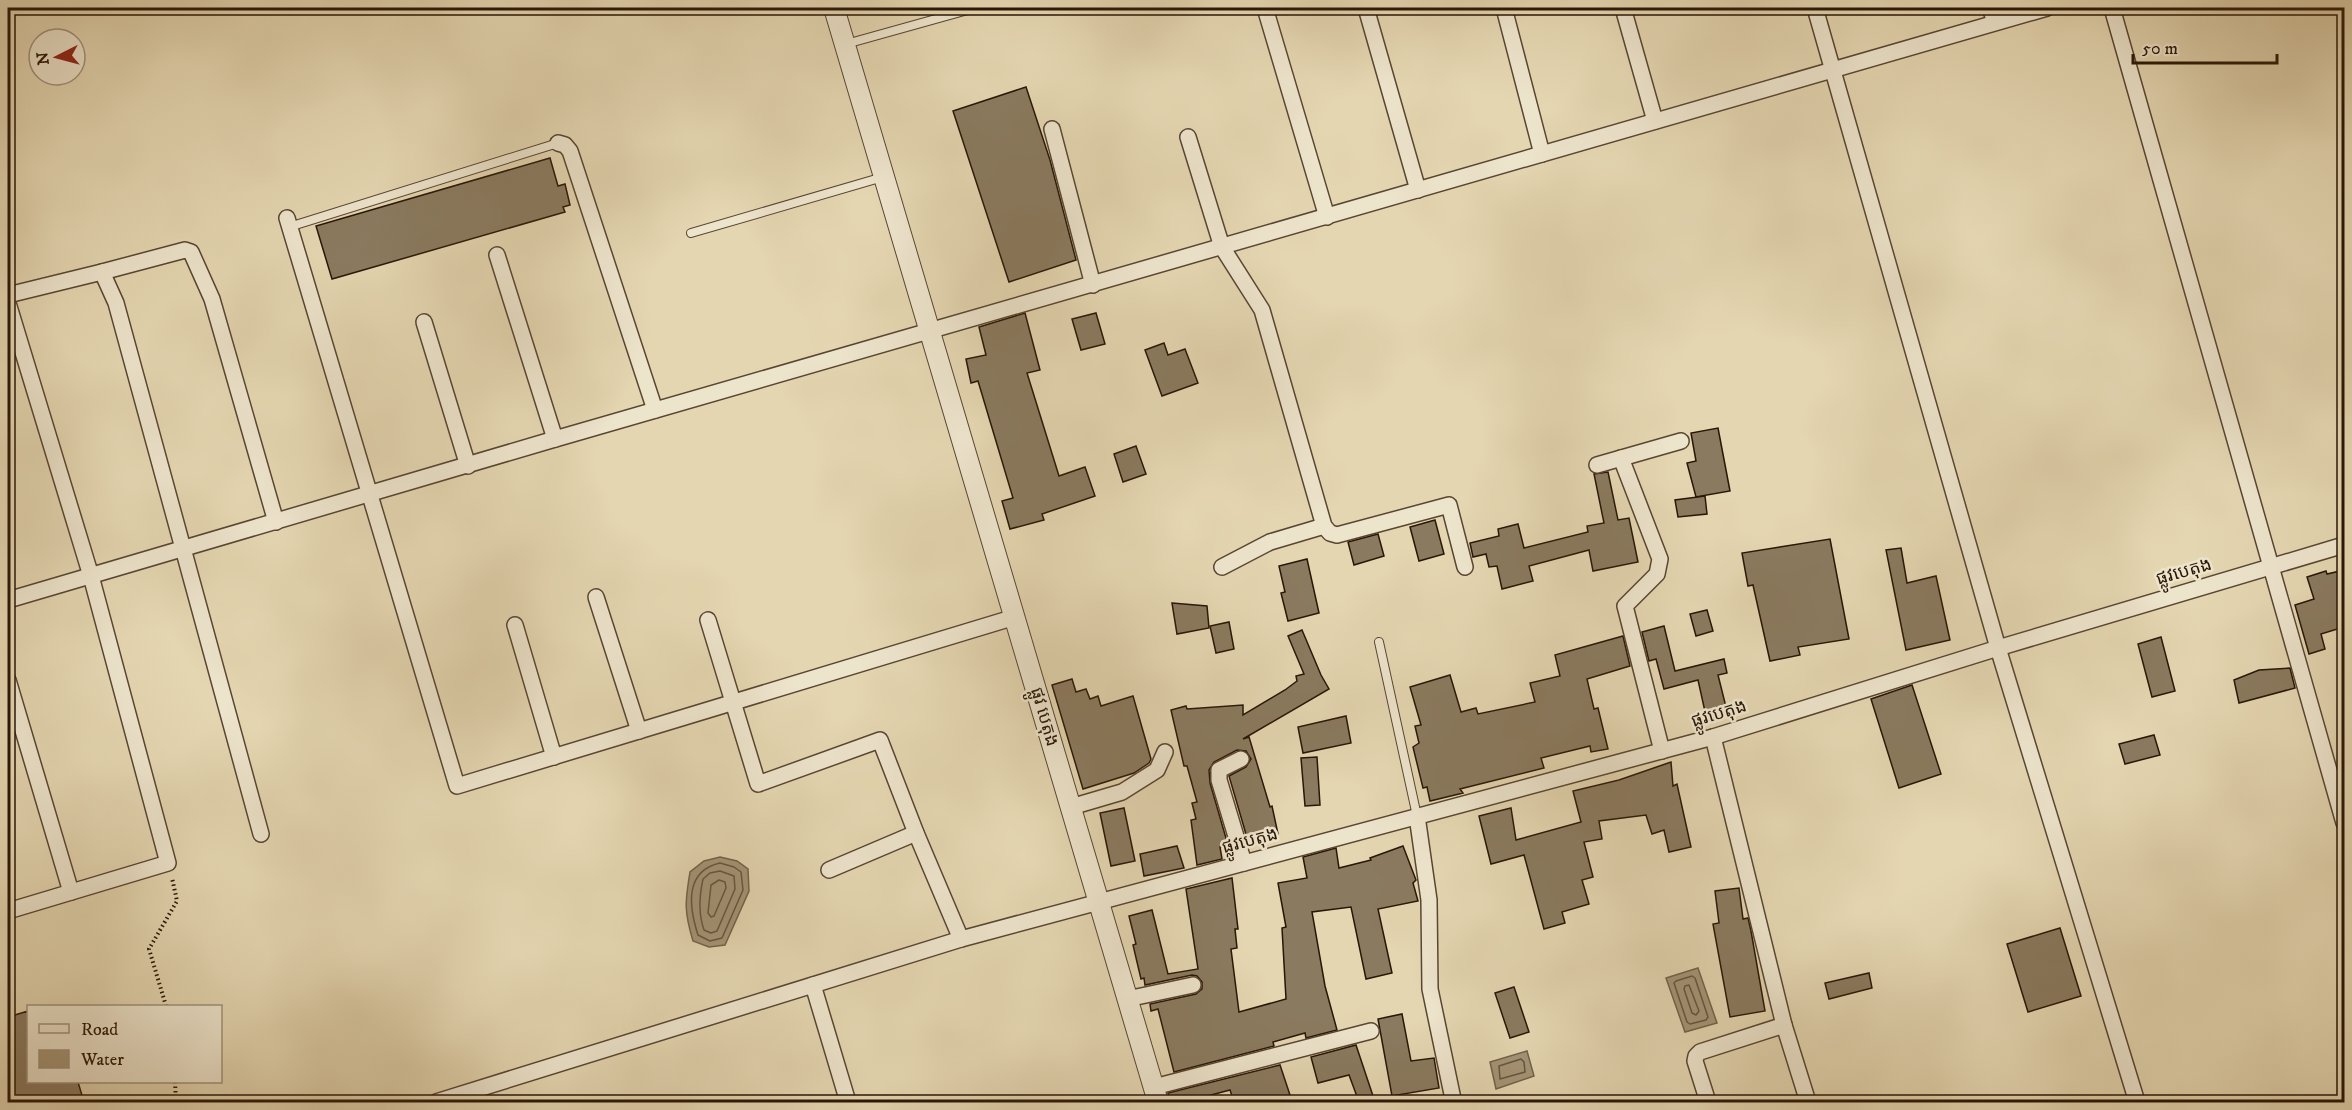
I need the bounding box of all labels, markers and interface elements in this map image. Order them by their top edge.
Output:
north arrow [27,27,87,87]
scale bar [2133,27,2277,65]
text: 50 m [2142,38,2178,60]
text: N [32,51,54,66]
street label: ផ្លូវបេតុង [2154,554,2216,595]
street label: ផ្លូវ បេតុង [1021,685,1063,750]
street label: ផ្លូវបេតុង [1689,695,1751,737]
street label: ផ្លូវបេតុង [1220,823,1281,863]
legend [27,1005,222,1083]
text: Road [81,1019,118,1041]
text: Water [80,1049,124,1071]

